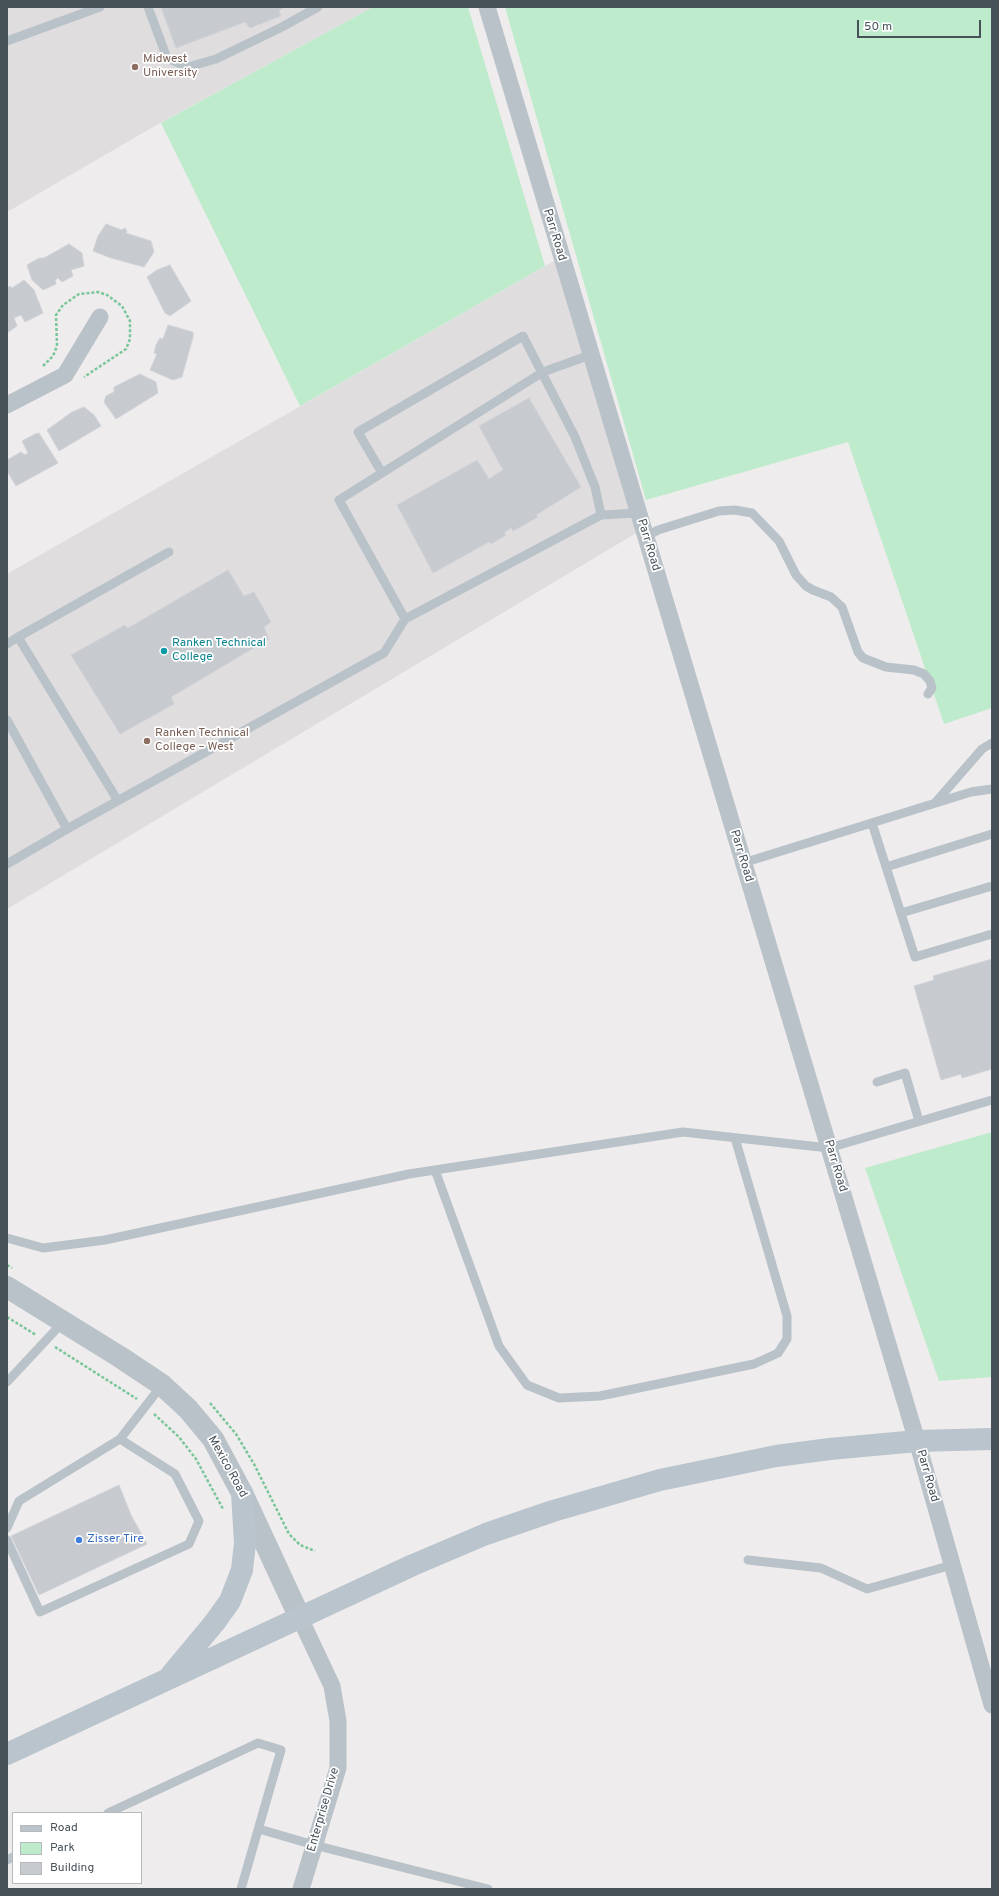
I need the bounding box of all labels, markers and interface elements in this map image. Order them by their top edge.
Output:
scale bar [859,12,983,38]
text: 50 m [864,19,892,35]
place label: Midwest University [143,53,198,81]
marker: Midwest University [130,62,140,72]
street label: Parr Road [539,207,569,263]
street label: Parr Road [633,517,663,573]
place label: Ranken Technical College [172,637,266,665]
marker: Ranken Technical College [159,646,169,656]
place label: Ranken Technical College – West [155,727,249,755]
marker: Ranken Technical College – West [142,736,152,746]
street label: Parr Road [726,828,756,884]
street label: Parr Road [820,1138,850,1194]
street label: Mexico Road [204,1434,250,1500]
street label: Parr Road [913,1448,941,1504]
place label: Zisser Tire [87,1533,144,1547]
marker: Zisser Tire [74,1535,84,1545]
street label: Enterprise Drive [305,1766,343,1854]
legend [12,1812,142,1884]
text: Road [50,1820,78,1836]
text: Park [50,1840,75,1856]
text: Building [50,1860,94,1876]

